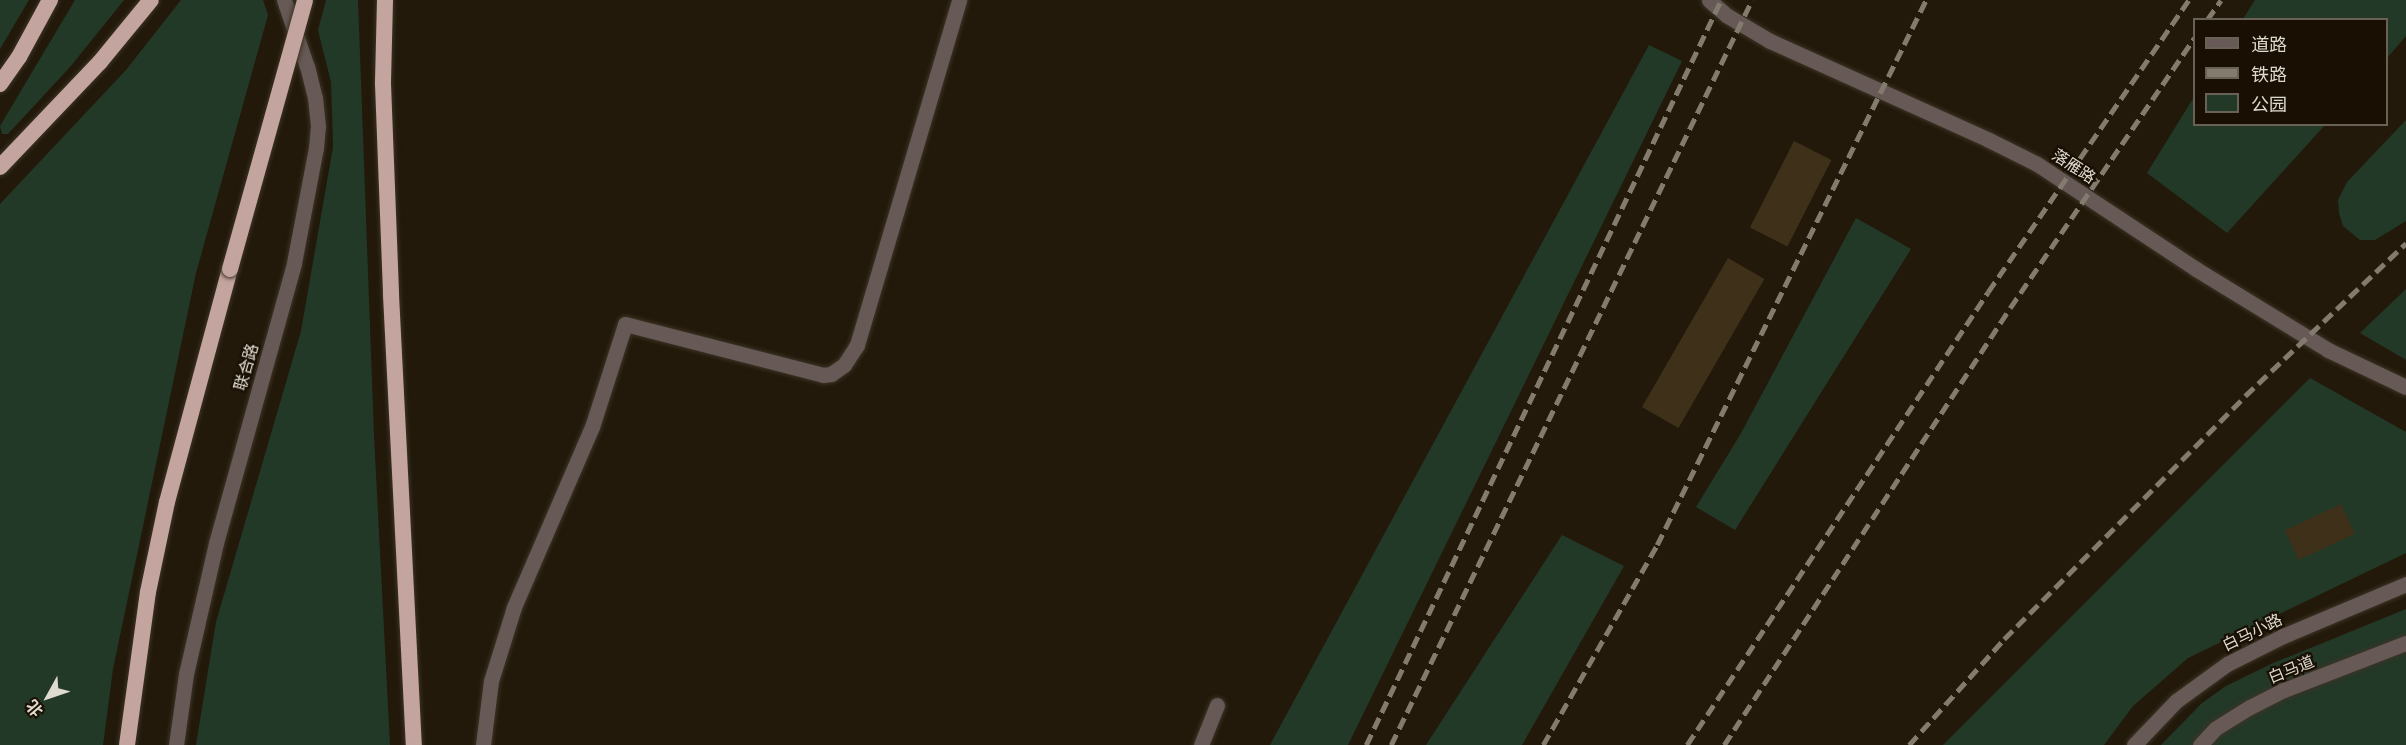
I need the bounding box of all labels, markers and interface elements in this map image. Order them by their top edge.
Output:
legend [2193,18,2388,126]
text: 道路 [2251,32,2287,56]
text: 铁路 [2251,62,2287,86]
text: 公园 [2251,92,2287,116]
street label: 落雁路 [2049,145,2099,187]
street label: 联合路 [230,341,262,393]
street label: 白马小路 [2219,609,2285,655]
street label: 白马道 [2265,651,2317,687]
north arrow [18,667,78,727]
text: 北 [21,695,48,722]

